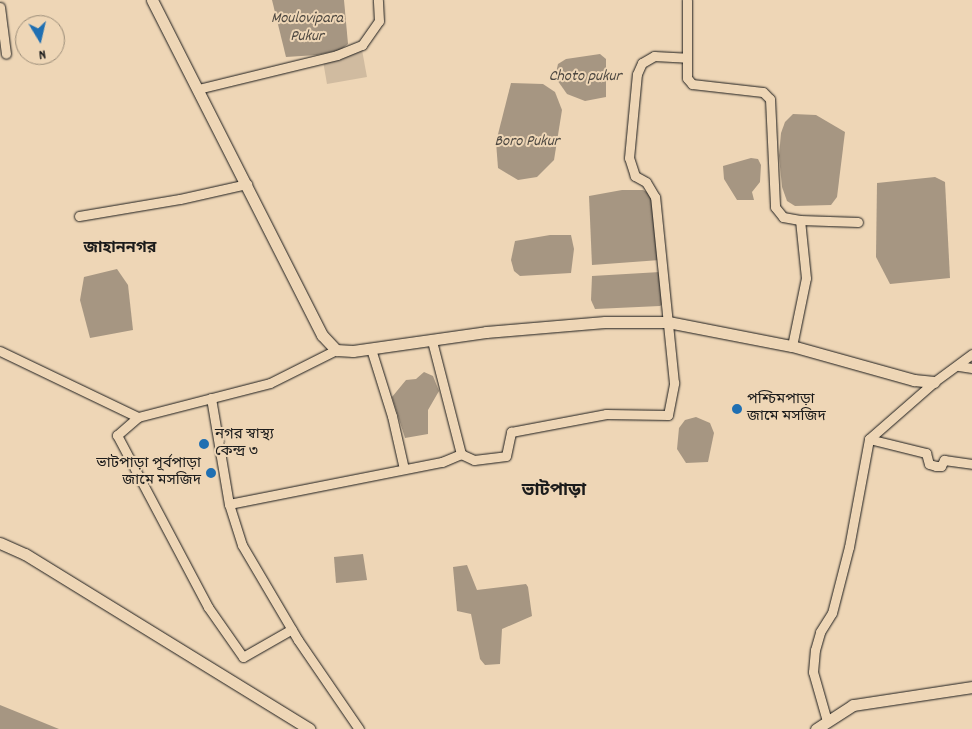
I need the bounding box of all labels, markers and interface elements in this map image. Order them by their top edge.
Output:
water label: Moulovipara Pukur [271,9,343,47]
north arrow [15,15,65,65]
text: N [37,43,47,64]
water label: Choto pukur [549,67,621,87]
water label: Boro Pukur [495,132,559,152]
district label: জাহাননগর [84,239,156,259]
place label: পশ্চিমপাড়া জামে মসজিদ [747,391,826,426]
marker: পশ্চিমপাড়া জামে মসজিদ [731,403,743,415]
place label: নগর স্বাস্থ্য কেন্দ্র ৩ [215,426,274,461]
marker: নগর স্বাস্থ্য কেন্দ্র ৩ [197,437,211,451]
place label: ভাটপাড়া পূর্বপাড়া জামে মসজিদ [96,455,201,490]
marker: ভাটপাড়া পূর্বপাড়া জামে মসজিদ [205,467,217,479]
district label: ভাটপাড়া [522,481,586,503]

